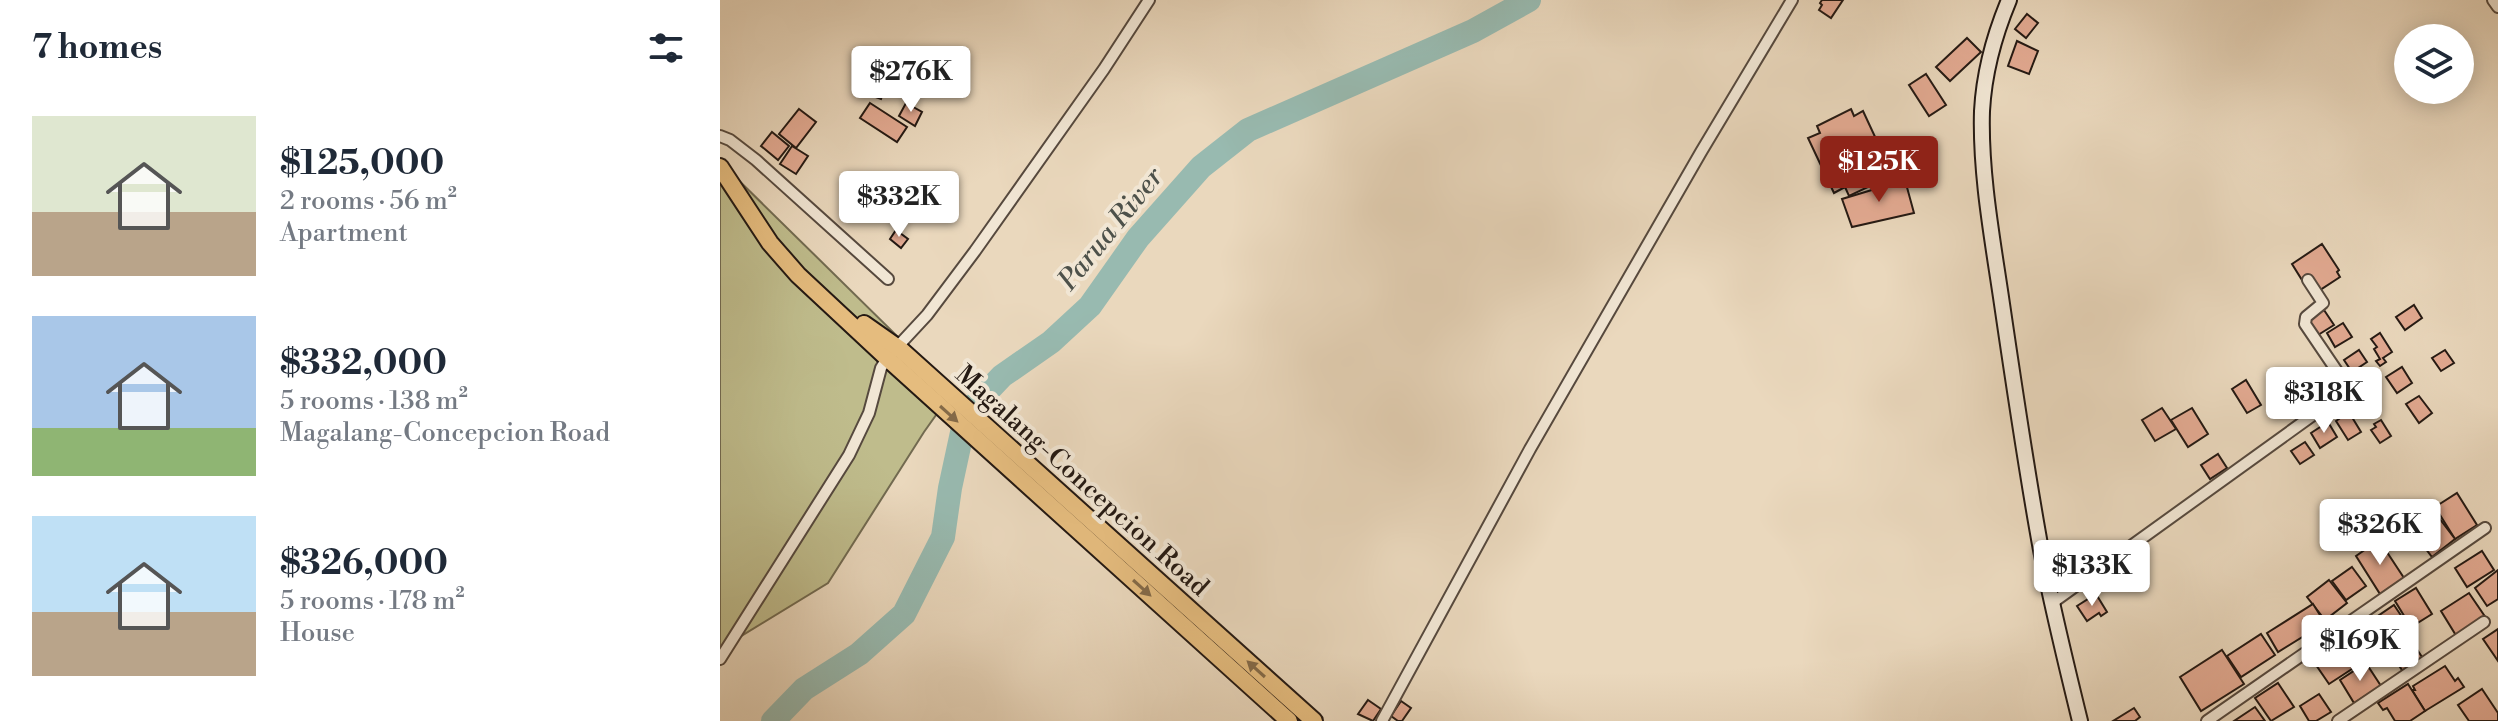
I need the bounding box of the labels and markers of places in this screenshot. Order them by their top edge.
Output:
pin: $276K [855,46,967,114]
pin: $125K [1823,136,1935,204]
pin: $332K [843,171,955,239]
pin: $318K [2268,367,2380,435]
pin: $326K [2324,499,2436,567]
pin: $133K [2036,540,2148,608]
pin: $169K [2304,615,2416,683]

